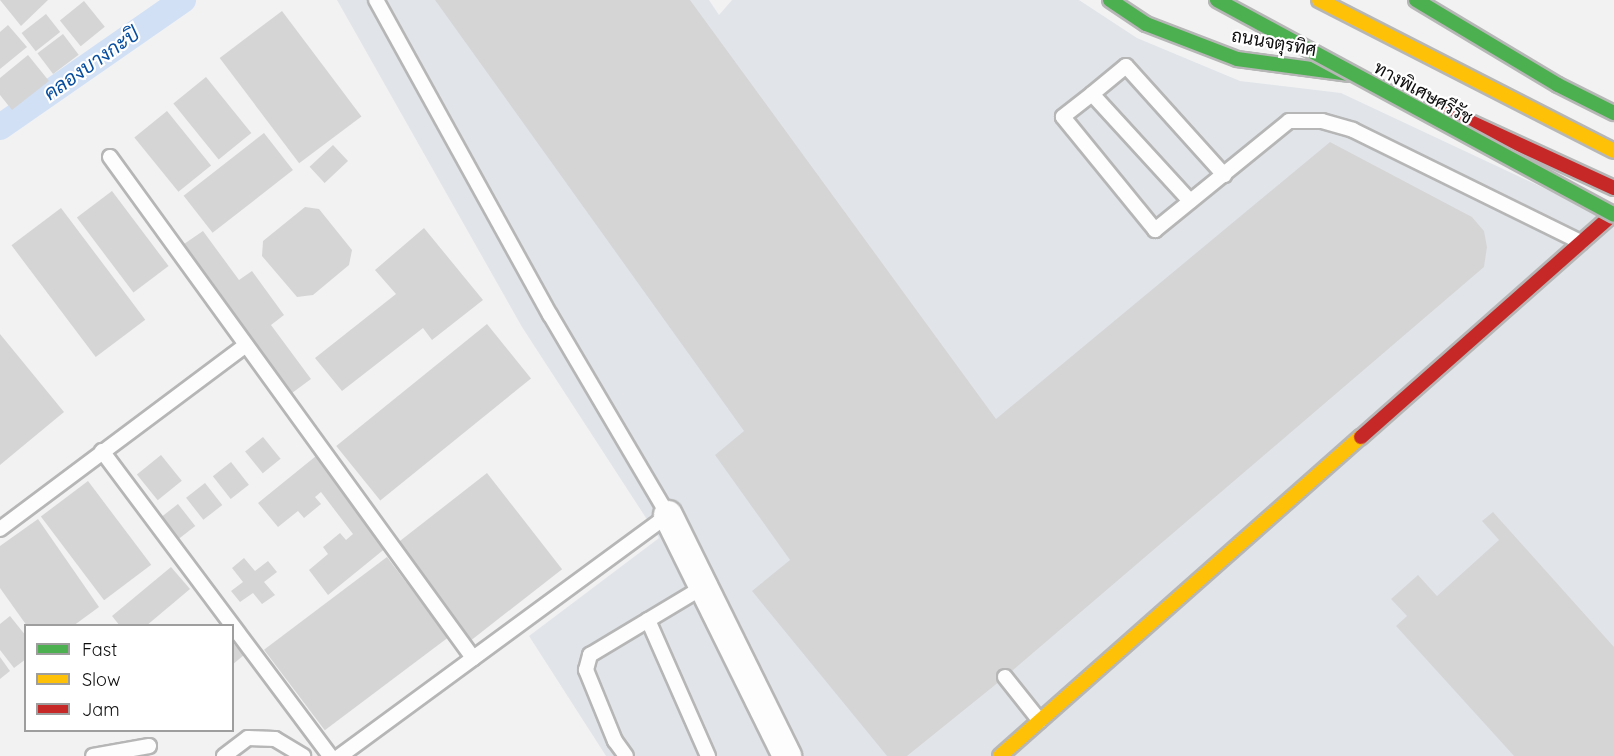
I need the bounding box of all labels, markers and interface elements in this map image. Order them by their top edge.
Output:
water label: คลองบางกะปิ [38,21,144,105]
street label: ถนนจตุรทิศ [1230,25,1318,61]
street label: ทางพิเศษศรีรัช [1370,57,1476,129]
legend [24,624,234,732]
text: Fast [82,638,117,661]
text: Slow [82,668,120,691]
text: Jam [82,698,120,721]

